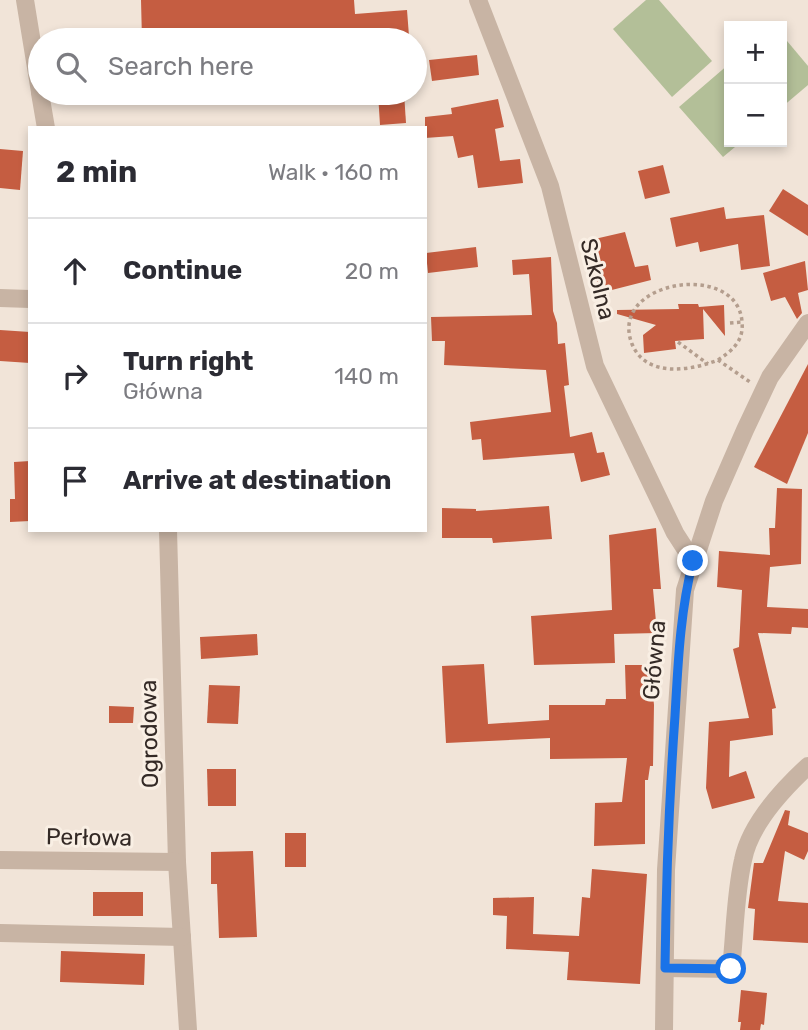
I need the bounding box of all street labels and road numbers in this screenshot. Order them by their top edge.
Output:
street label: Szkolna [574,235,622,323]
street label: Główna [637,619,671,701]
street label: Ogrodowa [134,680,164,788]
street label: Perłowa [46,822,132,852]

